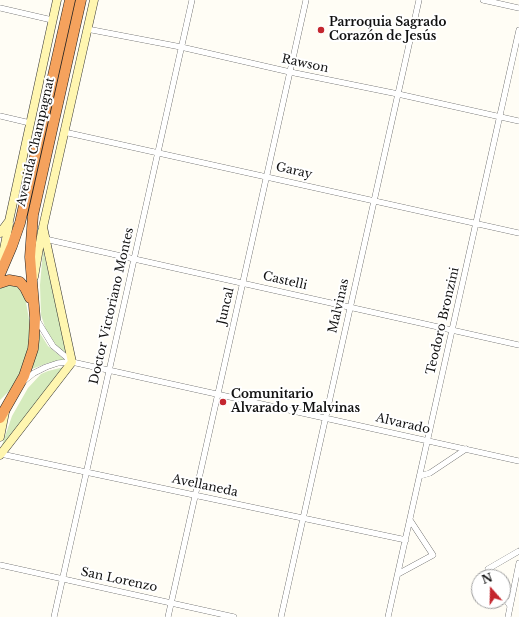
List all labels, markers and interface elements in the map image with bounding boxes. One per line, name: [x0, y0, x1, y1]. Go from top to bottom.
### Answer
place label: Parroquia Sagrado Corazón de Jesús: [329, 16, 446, 44]
marker: Parroquia Sagrado Corazón de Jesús: [316, 25, 326, 35]
street label: Rawson: [280, 52, 330, 76]
street label: Avenida Champagnat: [14, 76, 58, 208]
street label: Garay: [274, 160, 314, 182]
street label: Doctor Victoriano Montes: [87, 226, 137, 386]
street label: Teodoro Bronzini: [424, 266, 462, 376]
street label: Castelli: [261, 269, 309, 293]
street label: Malvinas: [326, 277, 352, 335]
street label: Juncal: [215, 286, 237, 326]
place label: Comunitario Alvarado y Malvinas: [231, 388, 360, 416]
marker: Comunitario Alvarado y Malvinas: [218, 397, 228, 407]
street label: Alvarado: [374, 411, 432, 437]
street label: Avellaneda: [171, 472, 239, 500]
street label: San Lorenzo: [79, 565, 159, 595]
north arrow: [471, 569, 511, 609]
text: N: [480, 570, 494, 587]

